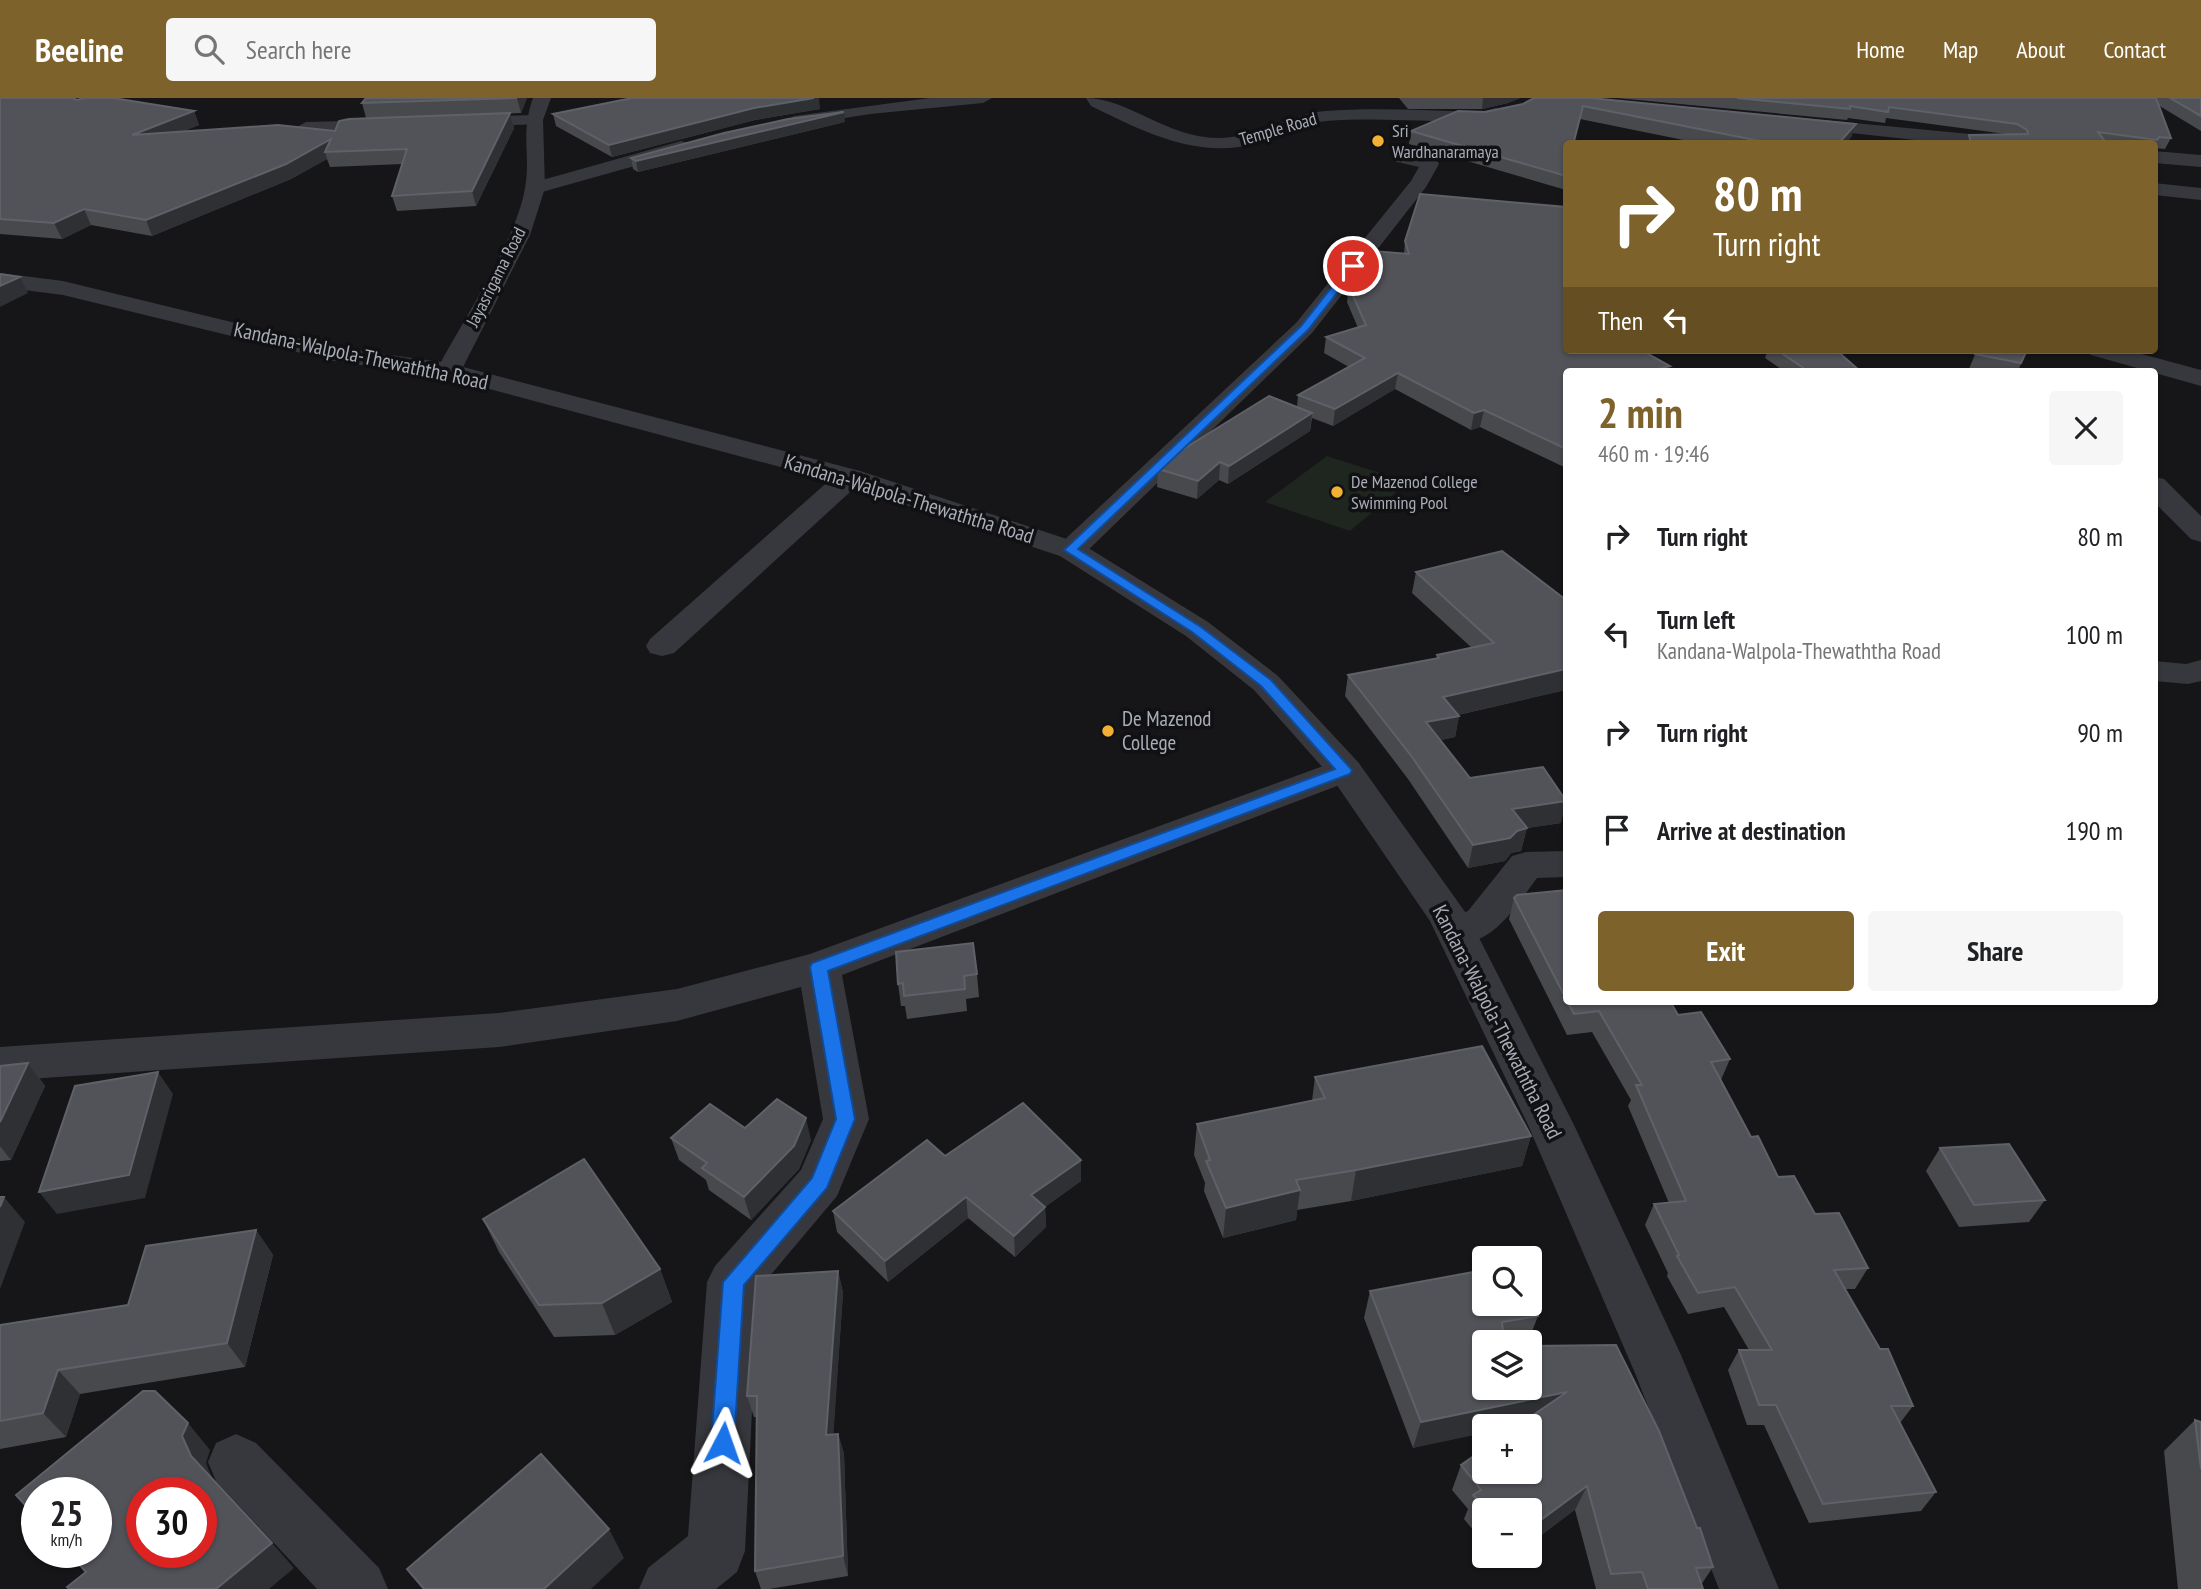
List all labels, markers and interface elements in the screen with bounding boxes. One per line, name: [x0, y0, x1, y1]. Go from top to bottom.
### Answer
search box: [166, 18, 656, 81]
text: Beeline: [35, 28, 124, 71]
icon: search: [190, 30, 228, 68]
text: Search here: [246, 33, 351, 66]
text: Home: [1856, 34, 1905, 65]
text: Map: [1943, 34, 1978, 65]
text: About: [2016, 34, 2065, 65]
text: Contact: [2103, 34, 2166, 65]
street label: Temple Road: [1237, 107, 1319, 151]
place label: Sri Wardhanaramaya: [1392, 119, 1499, 163]
marker: Sri Wardhanaramaya: [1370, 133, 1386, 149]
text: 80 m: [1713, 161, 1802, 225]
icon: right: [1598, 168, 1689, 259]
street label: Jayasrigama Road: [460, 223, 531, 331]
text: Turn right: [1713, 223, 1821, 265]
pin: [1323, 236, 1383, 296]
icon: arrive: [1334, 247, 1372, 285]
icon: left: [1657, 301, 1695, 339]
text: Then: [1598, 304, 1643, 337]
street label: Kandana-Walpola-Thewaththa Road: [232, 315, 491, 396]
text: 2 min: [1598, 385, 1683, 440]
button: close: [2049, 391, 2123, 465]
text: 460 m · 19:46: [1598, 439, 1710, 468]
street label: Kandana-Walpola-Thewaththa Road: [781, 448, 1037, 549]
place label: De Mazenod College Swimming Pool: [1351, 470, 1478, 514]
marker: De Mazenod College Swimming Pool: [1329, 484, 1345, 500]
icon: right: [1598, 517, 1636, 555]
text: Turn right: [1657, 520, 1748, 553]
text: 80 m: [2077, 520, 2123, 553]
text: Turn left: [1657, 603, 1735, 636]
icon: left: [1598, 615, 1636, 653]
text: 100 m: [2065, 618, 2123, 651]
text: Kandana-Walpola-Thewaththa Road: [1657, 636, 1941, 665]
place label: De Mazenod College: [1122, 705, 1211, 756]
icon: right: [1598, 713, 1636, 751]
text: Turn right: [1657, 716, 1748, 749]
text: 90 m: [2077, 716, 2123, 749]
marker: De Mazenod College: [1100, 723, 1116, 739]
icon: arrive: [1598, 811, 1636, 849]
text: Arrive at destination: [1657, 814, 1846, 847]
text: 190 m: [2065, 814, 2123, 847]
street label: Kandana-Walpola-Thewaththa Road: [1427, 900, 1568, 1143]
button: Exit: [1598, 911, 1854, 991]
button: Share: [1868, 911, 2123, 991]
map controls: [1472, 1246, 1542, 1568]
button: search: [1472, 1246, 1542, 1316]
button: layers: [1472, 1330, 1542, 1400]
position arrow: [686, 1406, 760, 1480]
button: +: [1472, 1414, 1542, 1484]
speed limit sign: 30: [126, 1477, 217, 1568]
text: 25: [50, 1490, 83, 1536]
button: −: [1472, 1498, 1542, 1568]
text: km/h: [51, 1528, 82, 1551]

